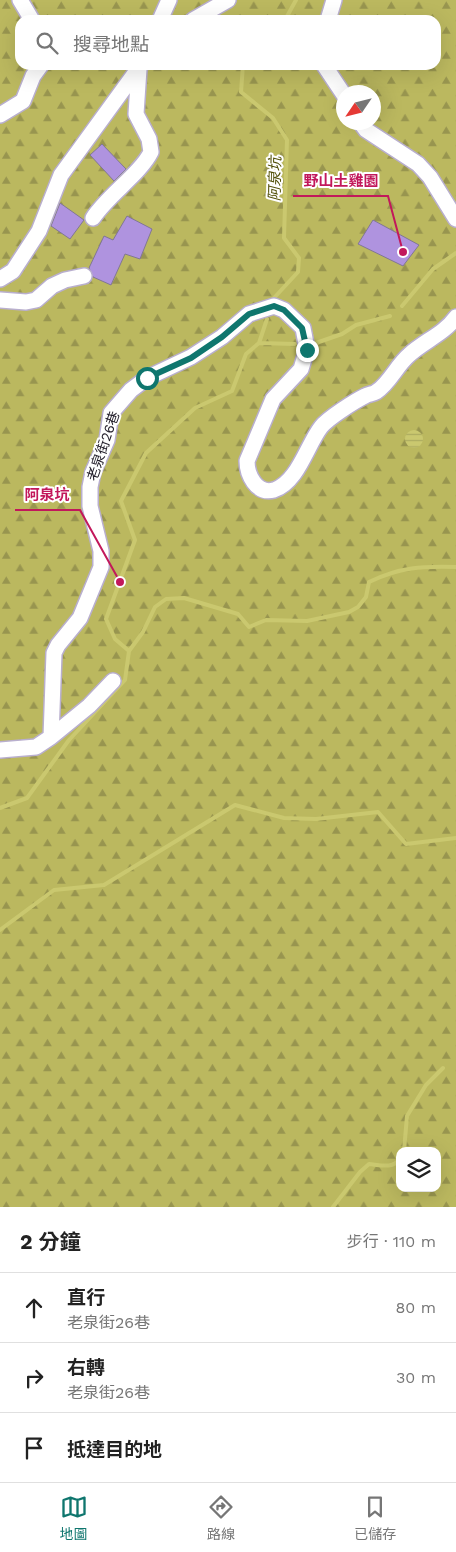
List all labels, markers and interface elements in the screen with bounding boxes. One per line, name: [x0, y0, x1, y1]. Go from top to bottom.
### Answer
search box: [15, 15, 441, 70]
icon: search: [33, 29, 61, 57]
text: 搜尋地點: [73, 33, 149, 56]
north arrow: [336, 85, 381, 130]
water label: 阿泉坑: [266, 154, 284, 202]
callout: 野山土雞園: [293, 166, 388, 196]
text: 野山土雞園: [303, 172, 379, 190]
route end: [296, 339, 319, 362]
route start: [136, 367, 159, 390]
street label: 老泉街26巷: [84, 409, 122, 483]
callout: 阿泉坑: [15, 480, 80, 510]
text: 阿泉坑: [24, 486, 70, 504]
map controls: [396, 1147, 441, 1192]
button: layers: [396, 1147, 441, 1192]
text: 2 分鐘: [20, 1229, 81, 1254]
text: 步行 · 110 m: [347, 1232, 436, 1251]
text: 直行: [67, 1286, 105, 1309]
icon: ahead: [20, 1294, 48, 1322]
text: 80 m: [395, 1298, 436, 1317]
text: 老泉街26巷: [67, 1313, 150, 1332]
text: 右轉: [67, 1356, 105, 1379]
icon: right: [20, 1364, 48, 1392]
text: 30 m: [396, 1368, 436, 1387]
text: 老泉街26巷: [67, 1383, 150, 1402]
icon: arrive: [20, 1434, 48, 1462]
text: 抵達目的地: [67, 1438, 162, 1461]
tab: 地圖: [60, 1493, 88, 1543]
tab: 路線: [207, 1493, 235, 1543]
tab: 已儲存: [354, 1493, 396, 1543]

